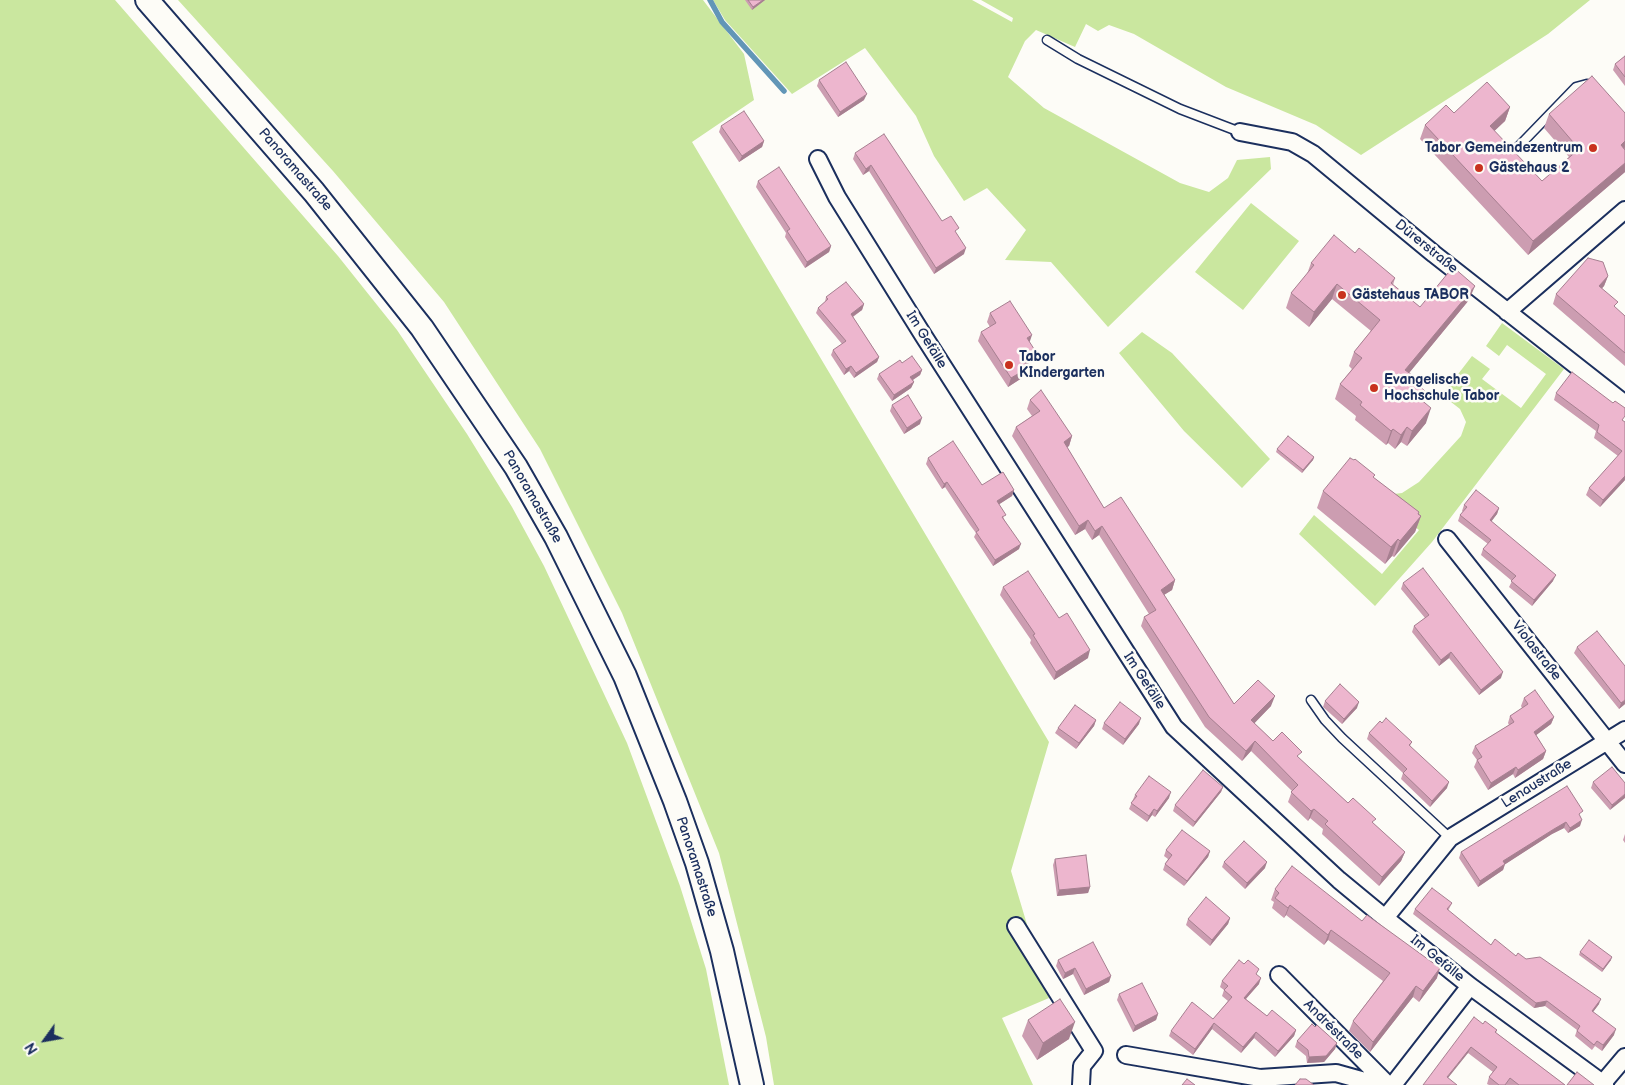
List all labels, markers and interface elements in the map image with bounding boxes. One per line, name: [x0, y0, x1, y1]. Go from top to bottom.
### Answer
street label: Panoramastraße: [254, 125, 336, 215]
place label: Tabor Gemeindezentrum: [1425, 140, 1583, 156]
marker: Tabor Gemeindezentrum: [1587, 142, 1599, 154]
place label: Gästehaus 2: [1489, 160, 1569, 176]
marker: Gästehaus 2: [1473, 162, 1485, 174]
street label: Dürerstraße: [1391, 216, 1461, 278]
place label: Gästehaus TABOR: [1352, 287, 1469, 303]
marker: Gästehaus TABOR: [1336, 289, 1348, 301]
street label: Im Gefälle: [902, 308, 950, 372]
place label: Tabor KIndergarten: [1019, 349, 1105, 382]
marker: Tabor KIndergarten: [1003, 359, 1015, 371]
place label: Evangelische Hochschule Tabor: [1384, 372, 1499, 404]
marker: Evangelische Hochschule Tabor: [1368, 382, 1380, 394]
street label: Panoramastraße: [499, 448, 565, 546]
street label: Violastraße: [1508, 618, 1564, 684]
street label: Im Gefälle: [1119, 649, 1169, 713]
street label: Lenaustraße: [1499, 756, 1575, 812]
street label: Panoramastraße: [672, 815, 720, 919]
street label: Im Gefälle: [1407, 932, 1467, 986]
street label: Andréstraße: [1300, 997, 1366, 1063]
north arrow: [20, 1015, 70, 1065]
text: N: [22, 1039, 42, 1057]

